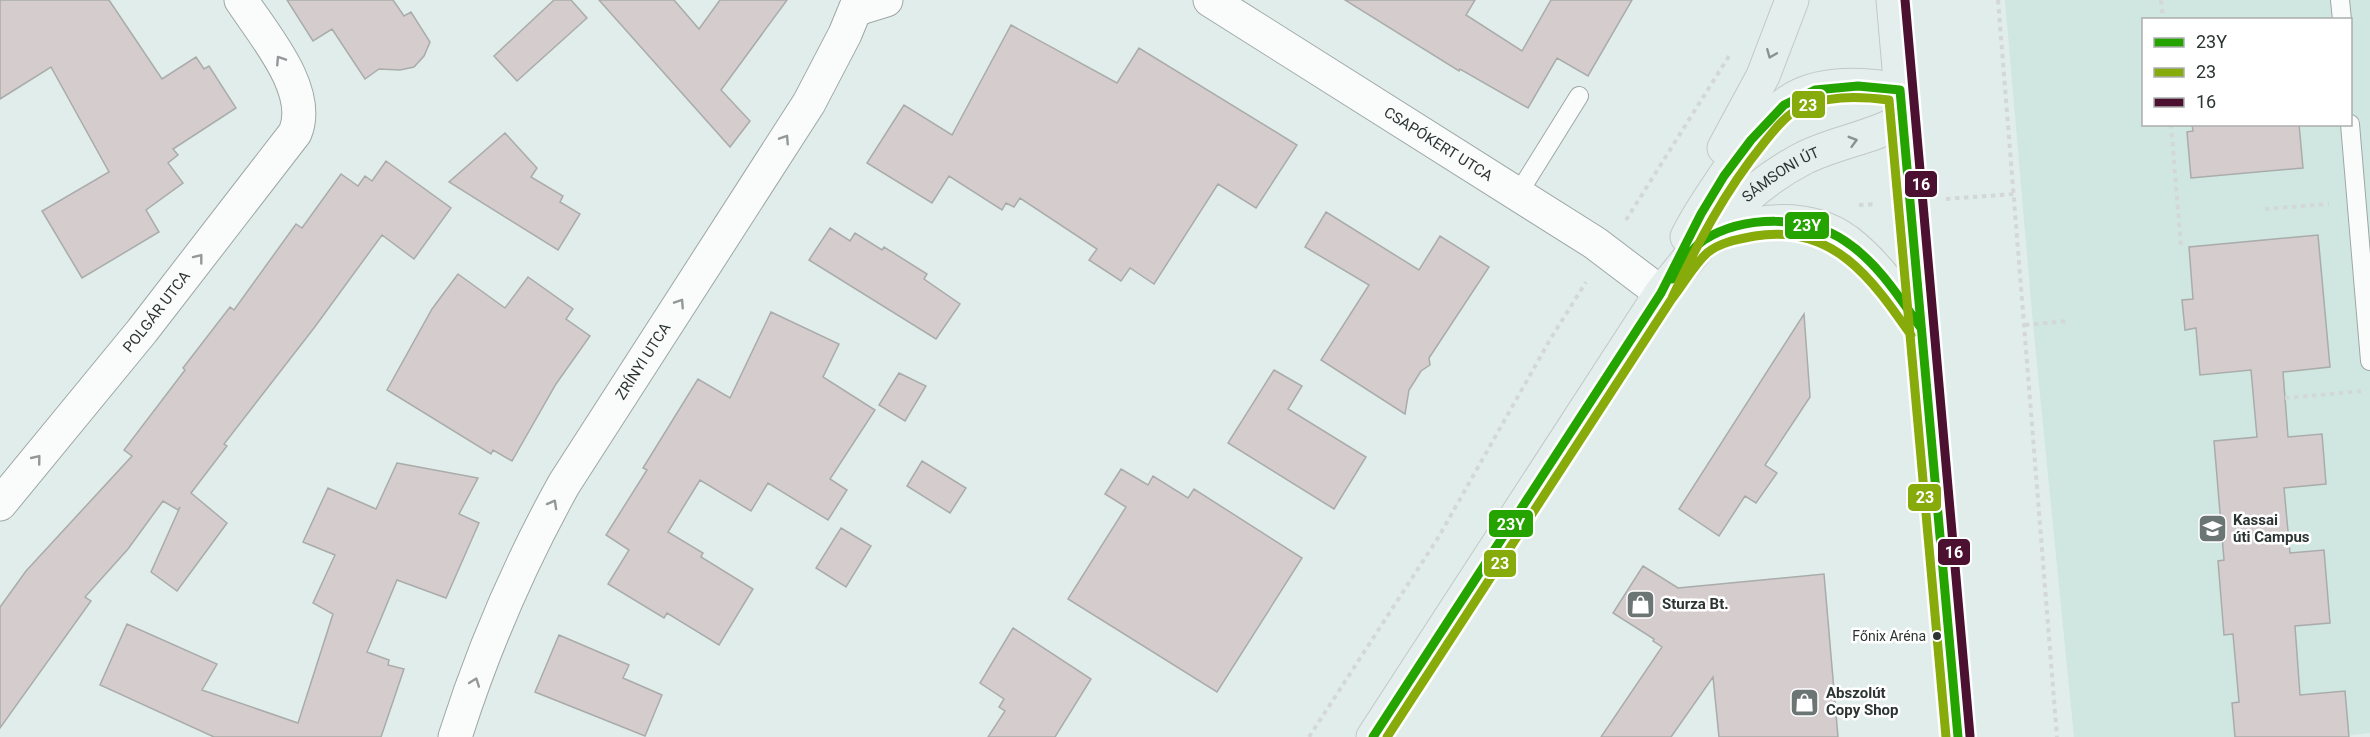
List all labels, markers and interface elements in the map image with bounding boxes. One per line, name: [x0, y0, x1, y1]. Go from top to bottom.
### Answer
legend: [2142, 18, 2352, 126]
text: 23Y: [2196, 31, 2227, 52]
one-way arrow: [1766, 48, 1778, 59]
one-way arrow: [276, 56, 287, 67]
text: 23: [2196, 61, 2216, 82]
line badge: 23: [1791, 90, 1826, 119]
text: 16: [2196, 91, 2216, 112]
text: 23: [1799, 96, 1817, 115]
street label: CSAPÓKERT UTCA: [1381, 103, 1496, 185]
one-way arrow: [778, 135, 789, 146]
one-way arrow: [1847, 136, 1858, 148]
street label: SÁMSONI ÚT: [1738, 143, 1822, 206]
line badge: 16: [1904, 170, 1938, 198]
text: 16: [1912, 175, 1930, 194]
line badge: 23Y: [1784, 211, 1830, 240]
text: 23Y: [1793, 216, 1821, 235]
one-way arrow: [192, 254, 203, 265]
street label: POLGÁR UTCA: [119, 267, 194, 356]
one-way arrow: [673, 299, 684, 310]
street label: ZRÍNYI UTCA: [612, 319, 674, 403]
one-way arrow: [30, 455, 41, 466]
line badge: 23: [1907, 483, 1942, 512]
text: 23: [1916, 488, 1934, 507]
one-way arrow: [546, 499, 557, 510]
line badge: 23Y: [1488, 509, 1534, 538]
place label: Kassai úti Campus: [2233, 511, 2310, 546]
school or university icon: Kassai úti Campus: [2196, 513, 2228, 545]
text: 23Y: [1497, 515, 1525, 534]
line badge: 16: [1937, 538, 1971, 566]
text: 16: [1945, 543, 1963, 562]
line badge: 23: [1483, 549, 1517, 578]
text: 23: [1491, 554, 1509, 573]
shop icon: Sturza Bt.: [1625, 588, 1657, 620]
place label: Sturza Bt.: [1662, 595, 1729, 613]
place label: Főnix Aréna: [1852, 628, 1926, 644]
marker: Főnix Aréna: [1931, 630, 1943, 642]
one-way arrow: [467, 677, 480, 688]
place label: Abszolút Copy Shop: [1826, 684, 1898, 719]
shop icon: Abszolút Copy Shop: [1789, 686, 1821, 718]

